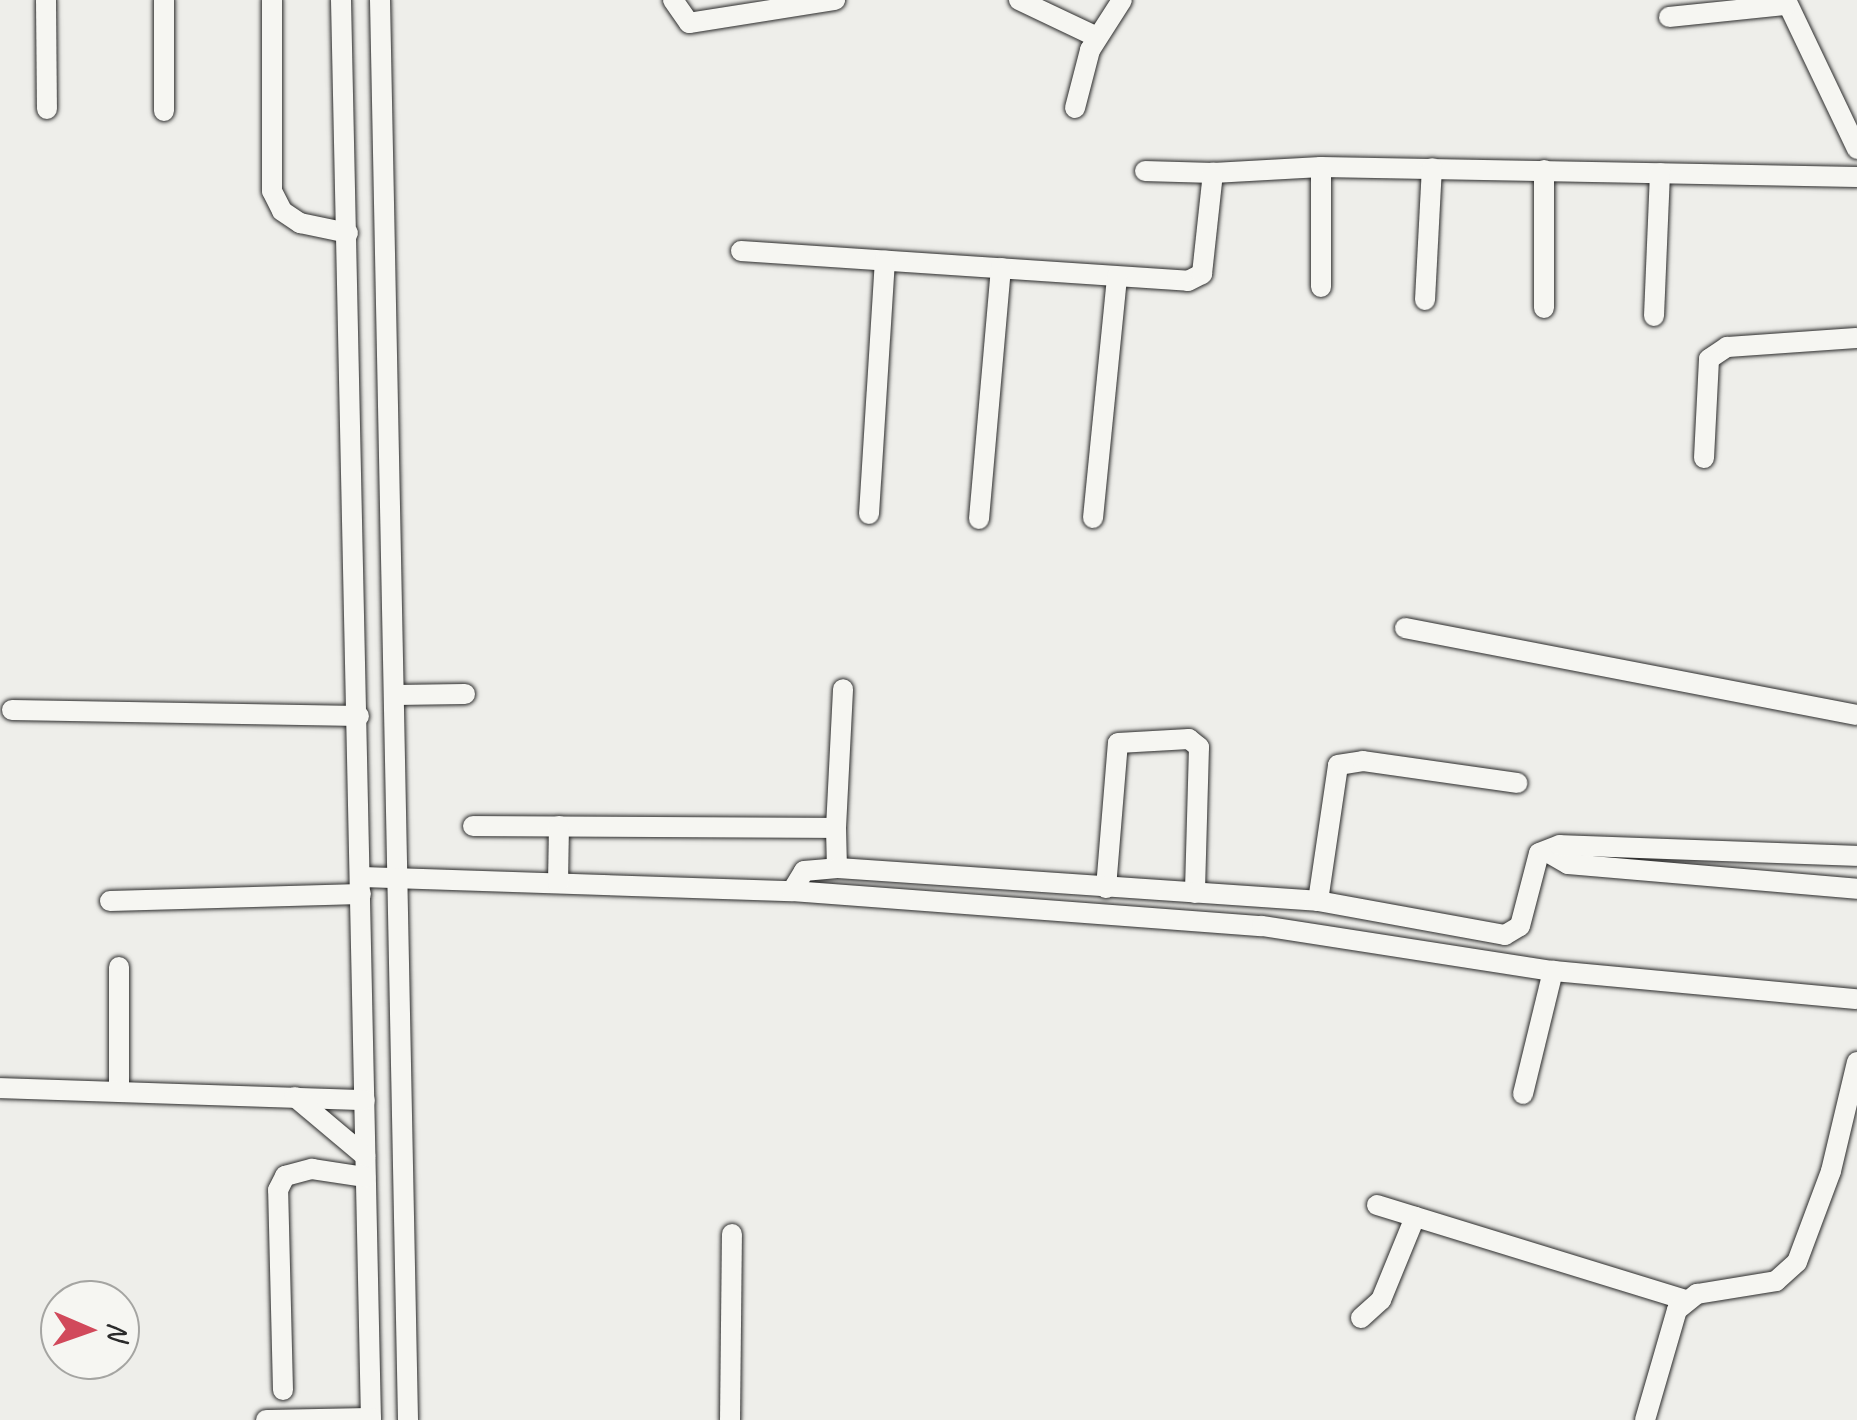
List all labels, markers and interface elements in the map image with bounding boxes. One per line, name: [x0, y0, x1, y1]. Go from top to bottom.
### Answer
north arrow: [40, 1280, 140, 1380]
text: N: [101, 1322, 136, 1340]

